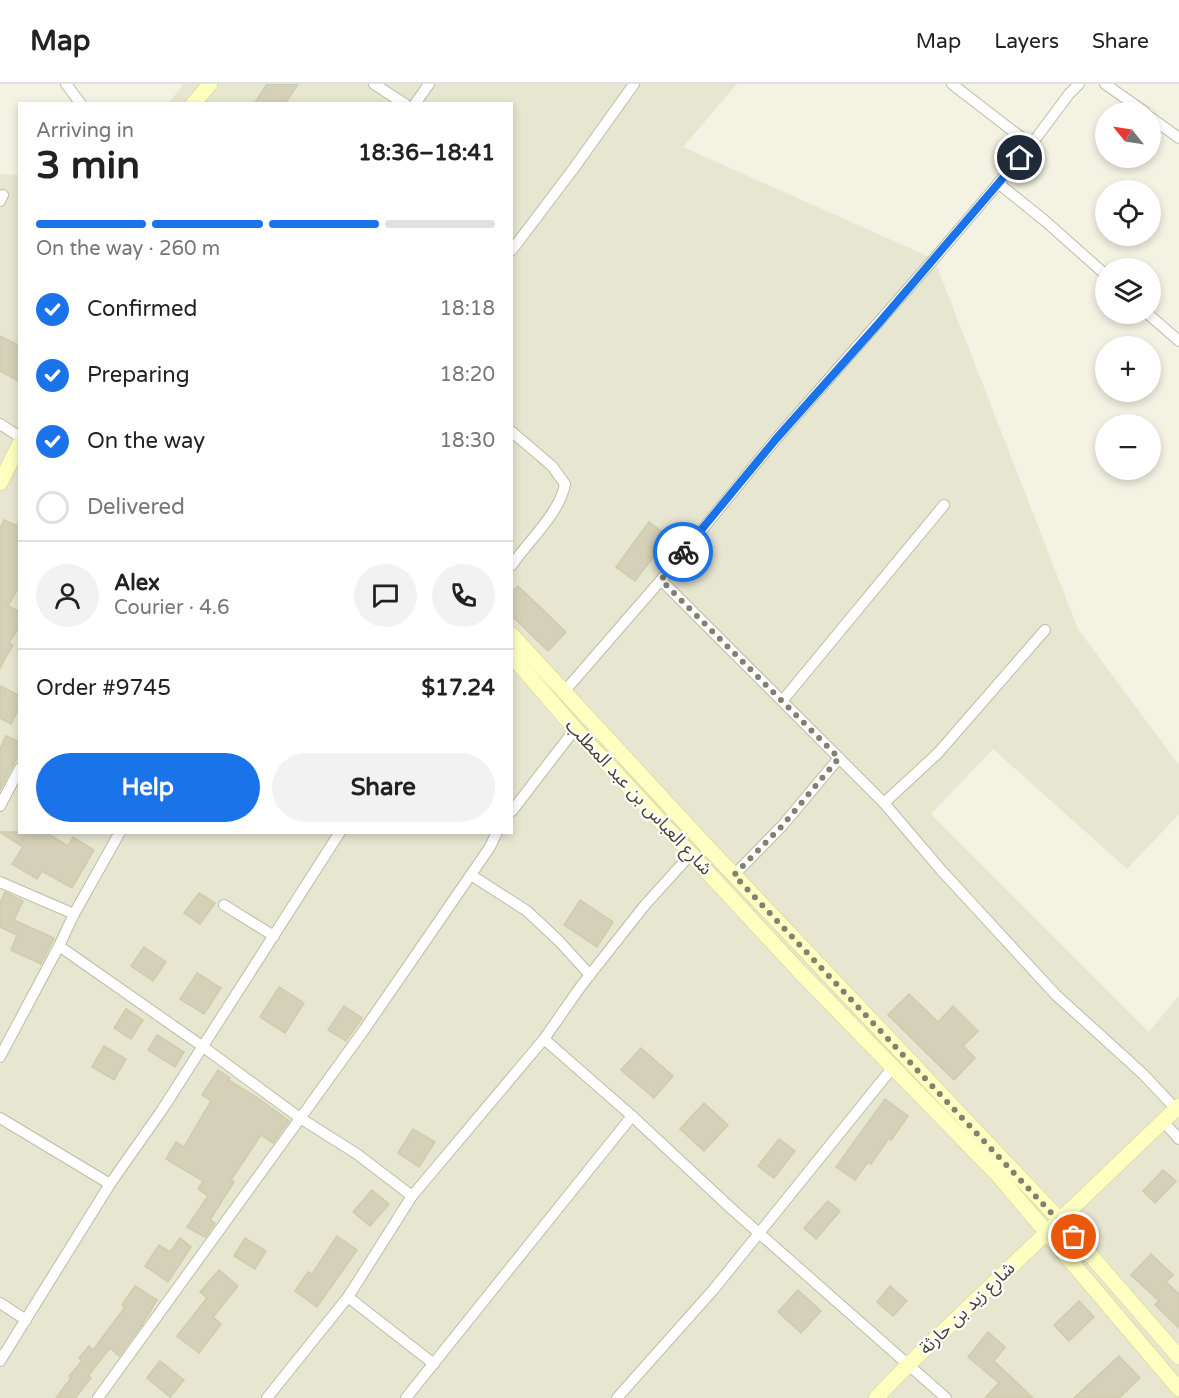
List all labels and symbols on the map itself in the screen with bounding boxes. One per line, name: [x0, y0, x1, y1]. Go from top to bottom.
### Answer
north arrow: [1095, 102, 1161, 168]
pin: [994, 132, 1045, 183]
courier: [653, 522, 713, 582]
street label: شارع العباس بن عبد المطلب: [559, 714, 717, 882]
pin: [1048, 1211, 1099, 1262]
street label: شارع زيد بن حارثة: [915, 1257, 1021, 1361]

